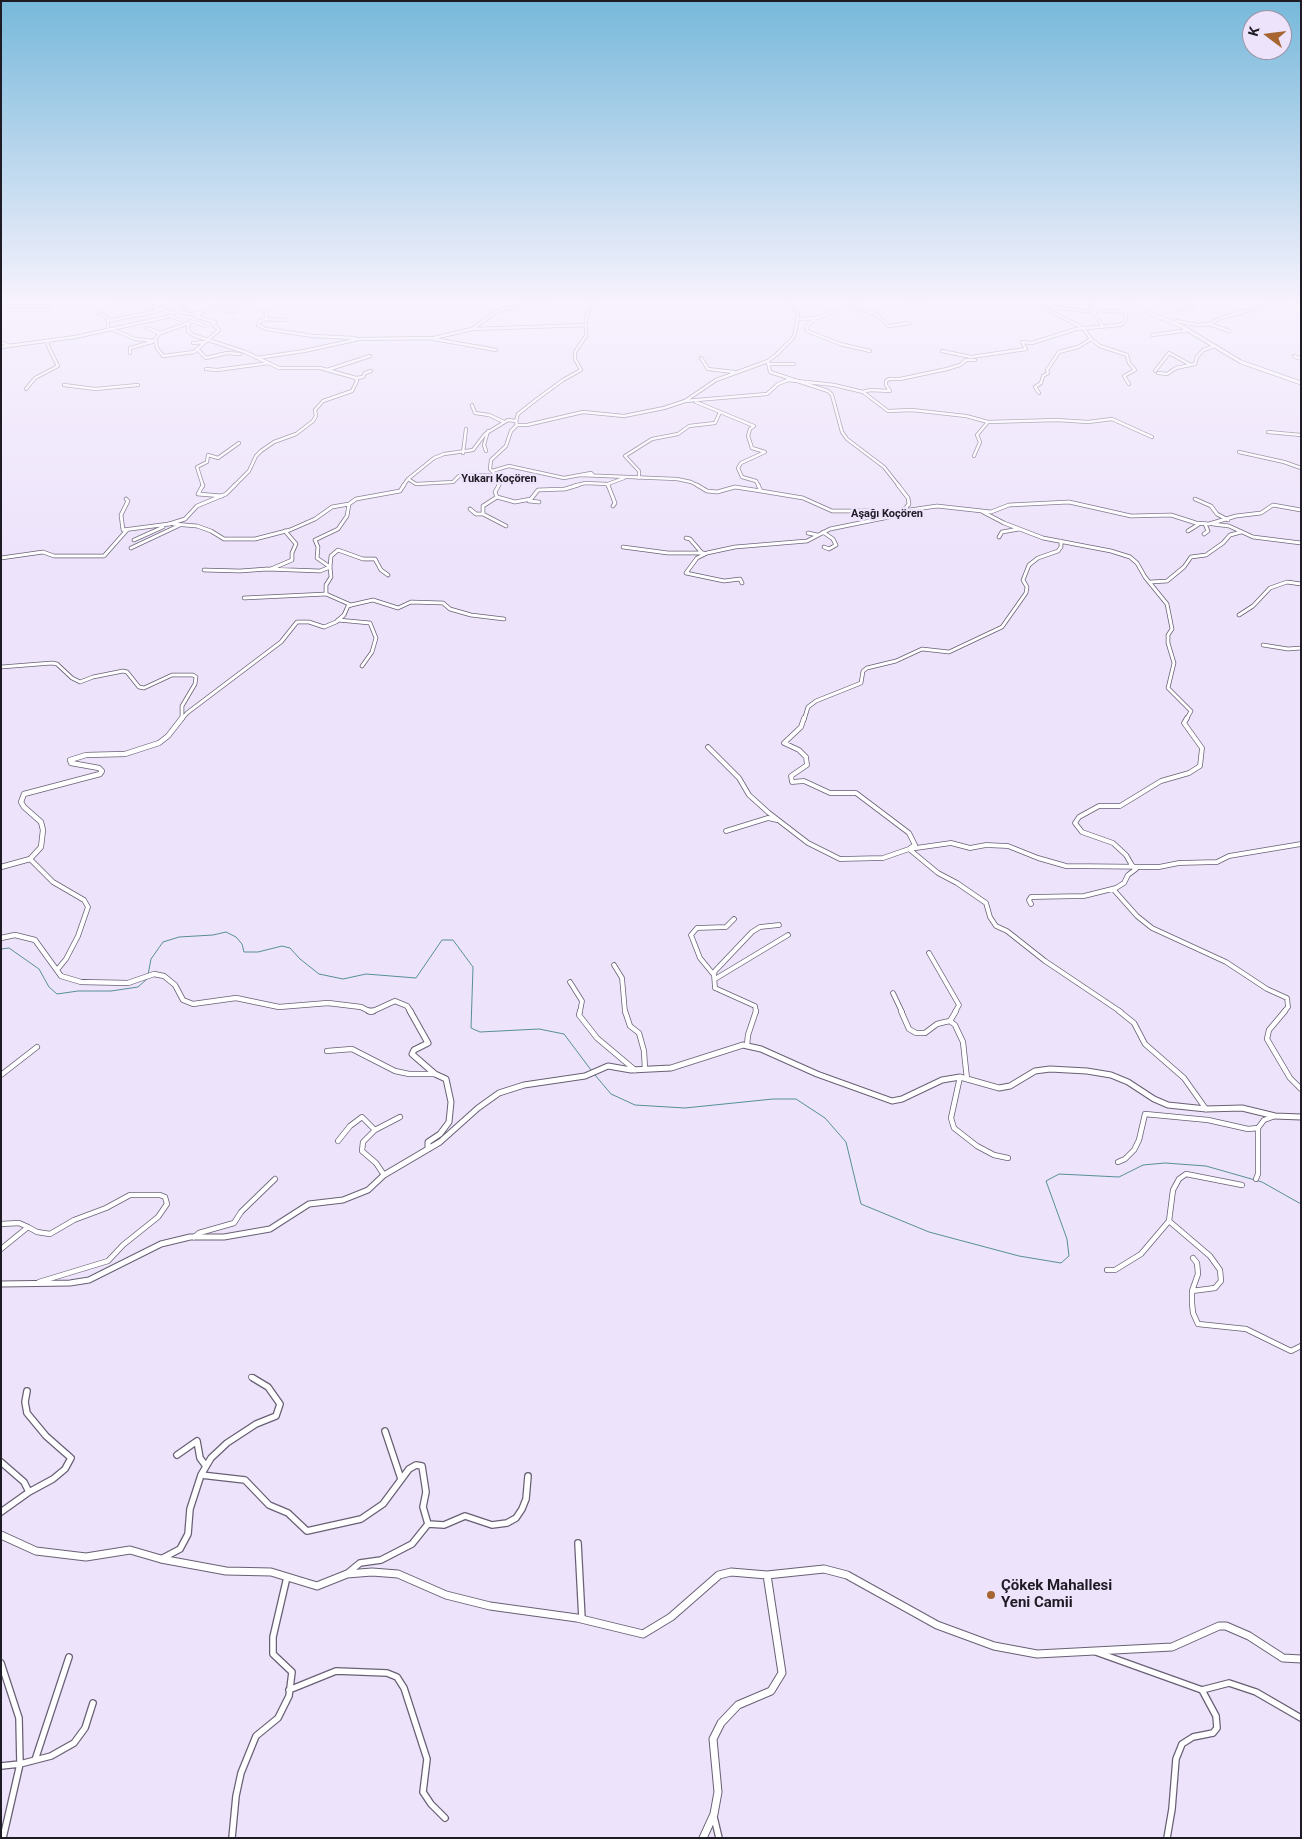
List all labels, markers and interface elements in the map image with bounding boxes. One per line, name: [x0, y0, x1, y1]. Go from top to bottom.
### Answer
north arrow: [1242, 10, 1292, 60]
text: K: [1245, 25, 1262, 38]
district label: Yukarı Koçören: [461, 472, 537, 486]
district label: Aşağı Koçören: [851, 507, 923, 521]
place label: Çökek Mahallesi Yeni Camii: [1001, 1577, 1112, 1612]
marker: Çökek Mahallesi Yeni Camii: [985, 1589, 997, 1601]

